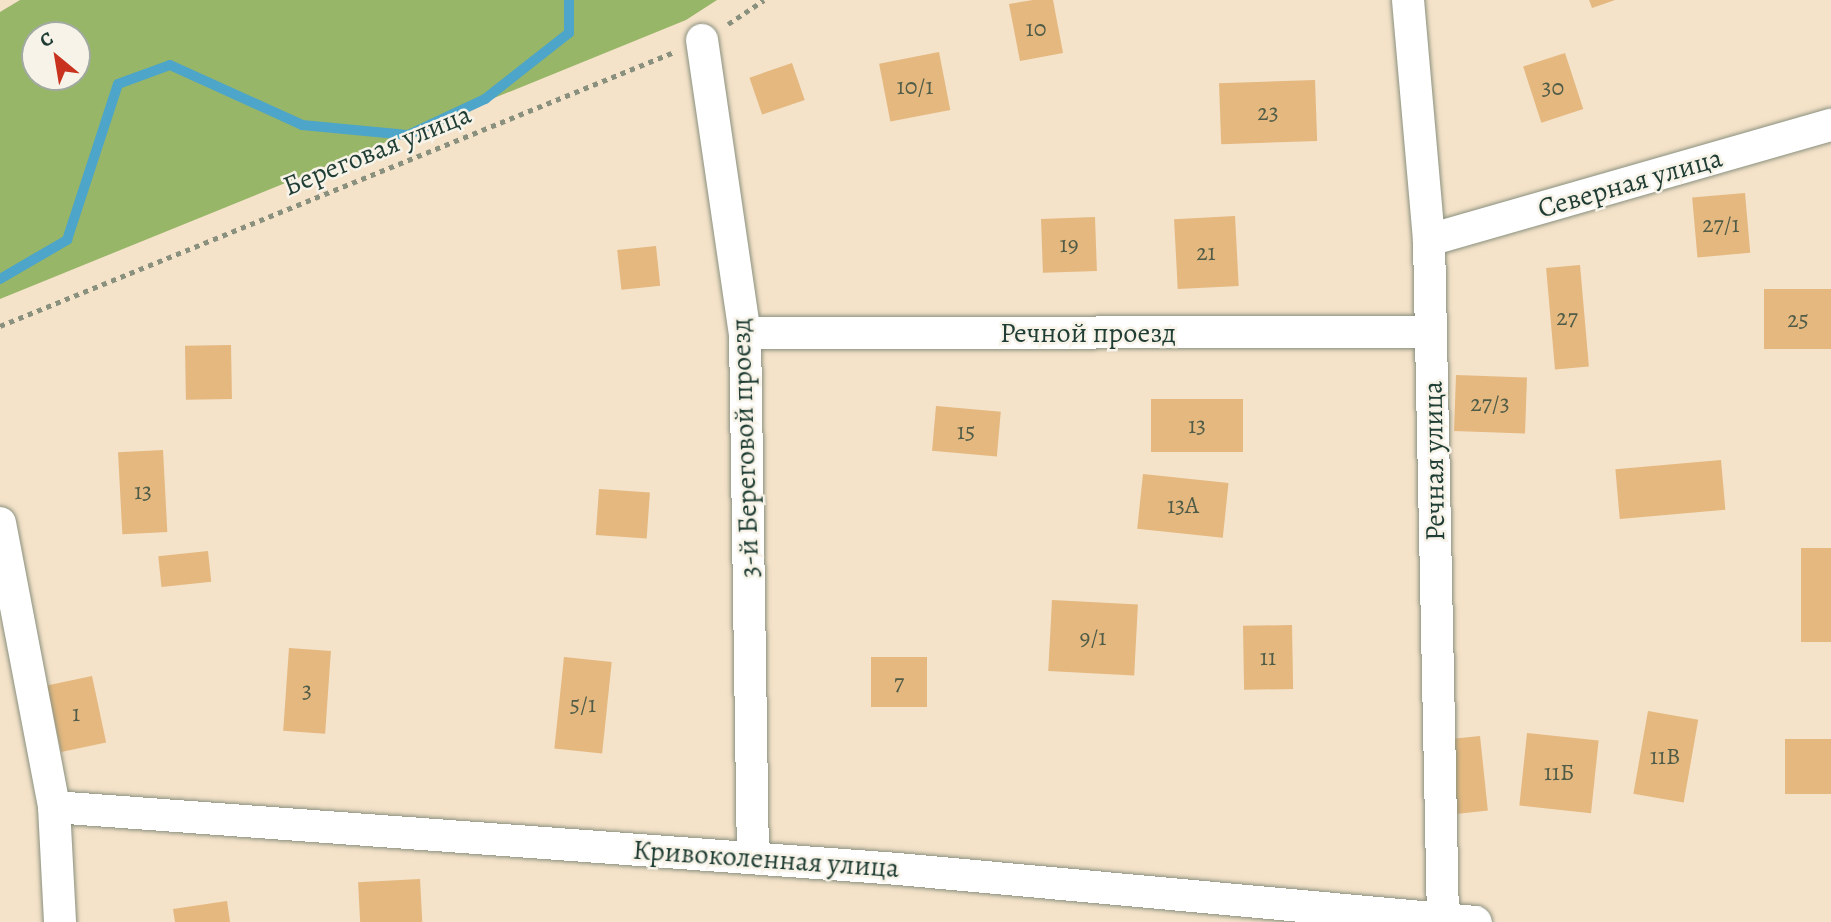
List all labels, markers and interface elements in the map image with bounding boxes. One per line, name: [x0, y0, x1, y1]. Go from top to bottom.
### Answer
house number: 10: [1026, 15, 1046, 43]
north arrow: [21, 21, 91, 91]
text: С: [35, 25, 58, 54]
house number: 10/1: [896, 73, 934, 101]
house number: 30: [1542, 74, 1564, 102]
street label: Береговая улица: [278, 97, 476, 203]
house number: 23: [1257, 99, 1279, 127]
street label: Северная улица: [1534, 141, 1726, 225]
house number: 27/1: [1702, 211, 1740, 239]
house number: 19: [1059, 231, 1079, 259]
house number: 21: [1196, 239, 1216, 267]
house number: 27: [1556, 304, 1578, 332]
house number: 25: [1787, 306, 1809, 334]
street label: Речной проезд: [1000, 316, 1176, 350]
street label: 3-й Береговой проезд: [724, 318, 766, 578]
street label: Речная улица: [1416, 381, 1452, 541]
house number: 27/3: [1470, 390, 1510, 418]
house number: 13: [1188, 412, 1206, 440]
house number: 15: [957, 418, 975, 446]
house number: 13: [134, 478, 152, 506]
house number: 13А: [1167, 492, 1199, 520]
house number: 9/1: [1079, 624, 1107, 652]
house number: 11: [1260, 644, 1276, 672]
house number: 7: [894, 669, 904, 697]
house number: 3: [302, 677, 312, 705]
house number: 5/1: [570, 691, 596, 719]
house number: 1: [72, 700, 80, 728]
house number: 11В: [1650, 743, 1680, 771]
house number: 11Б: [1544, 759, 1574, 787]
street label: Кривоколенная улица: [632, 833, 900, 885]

